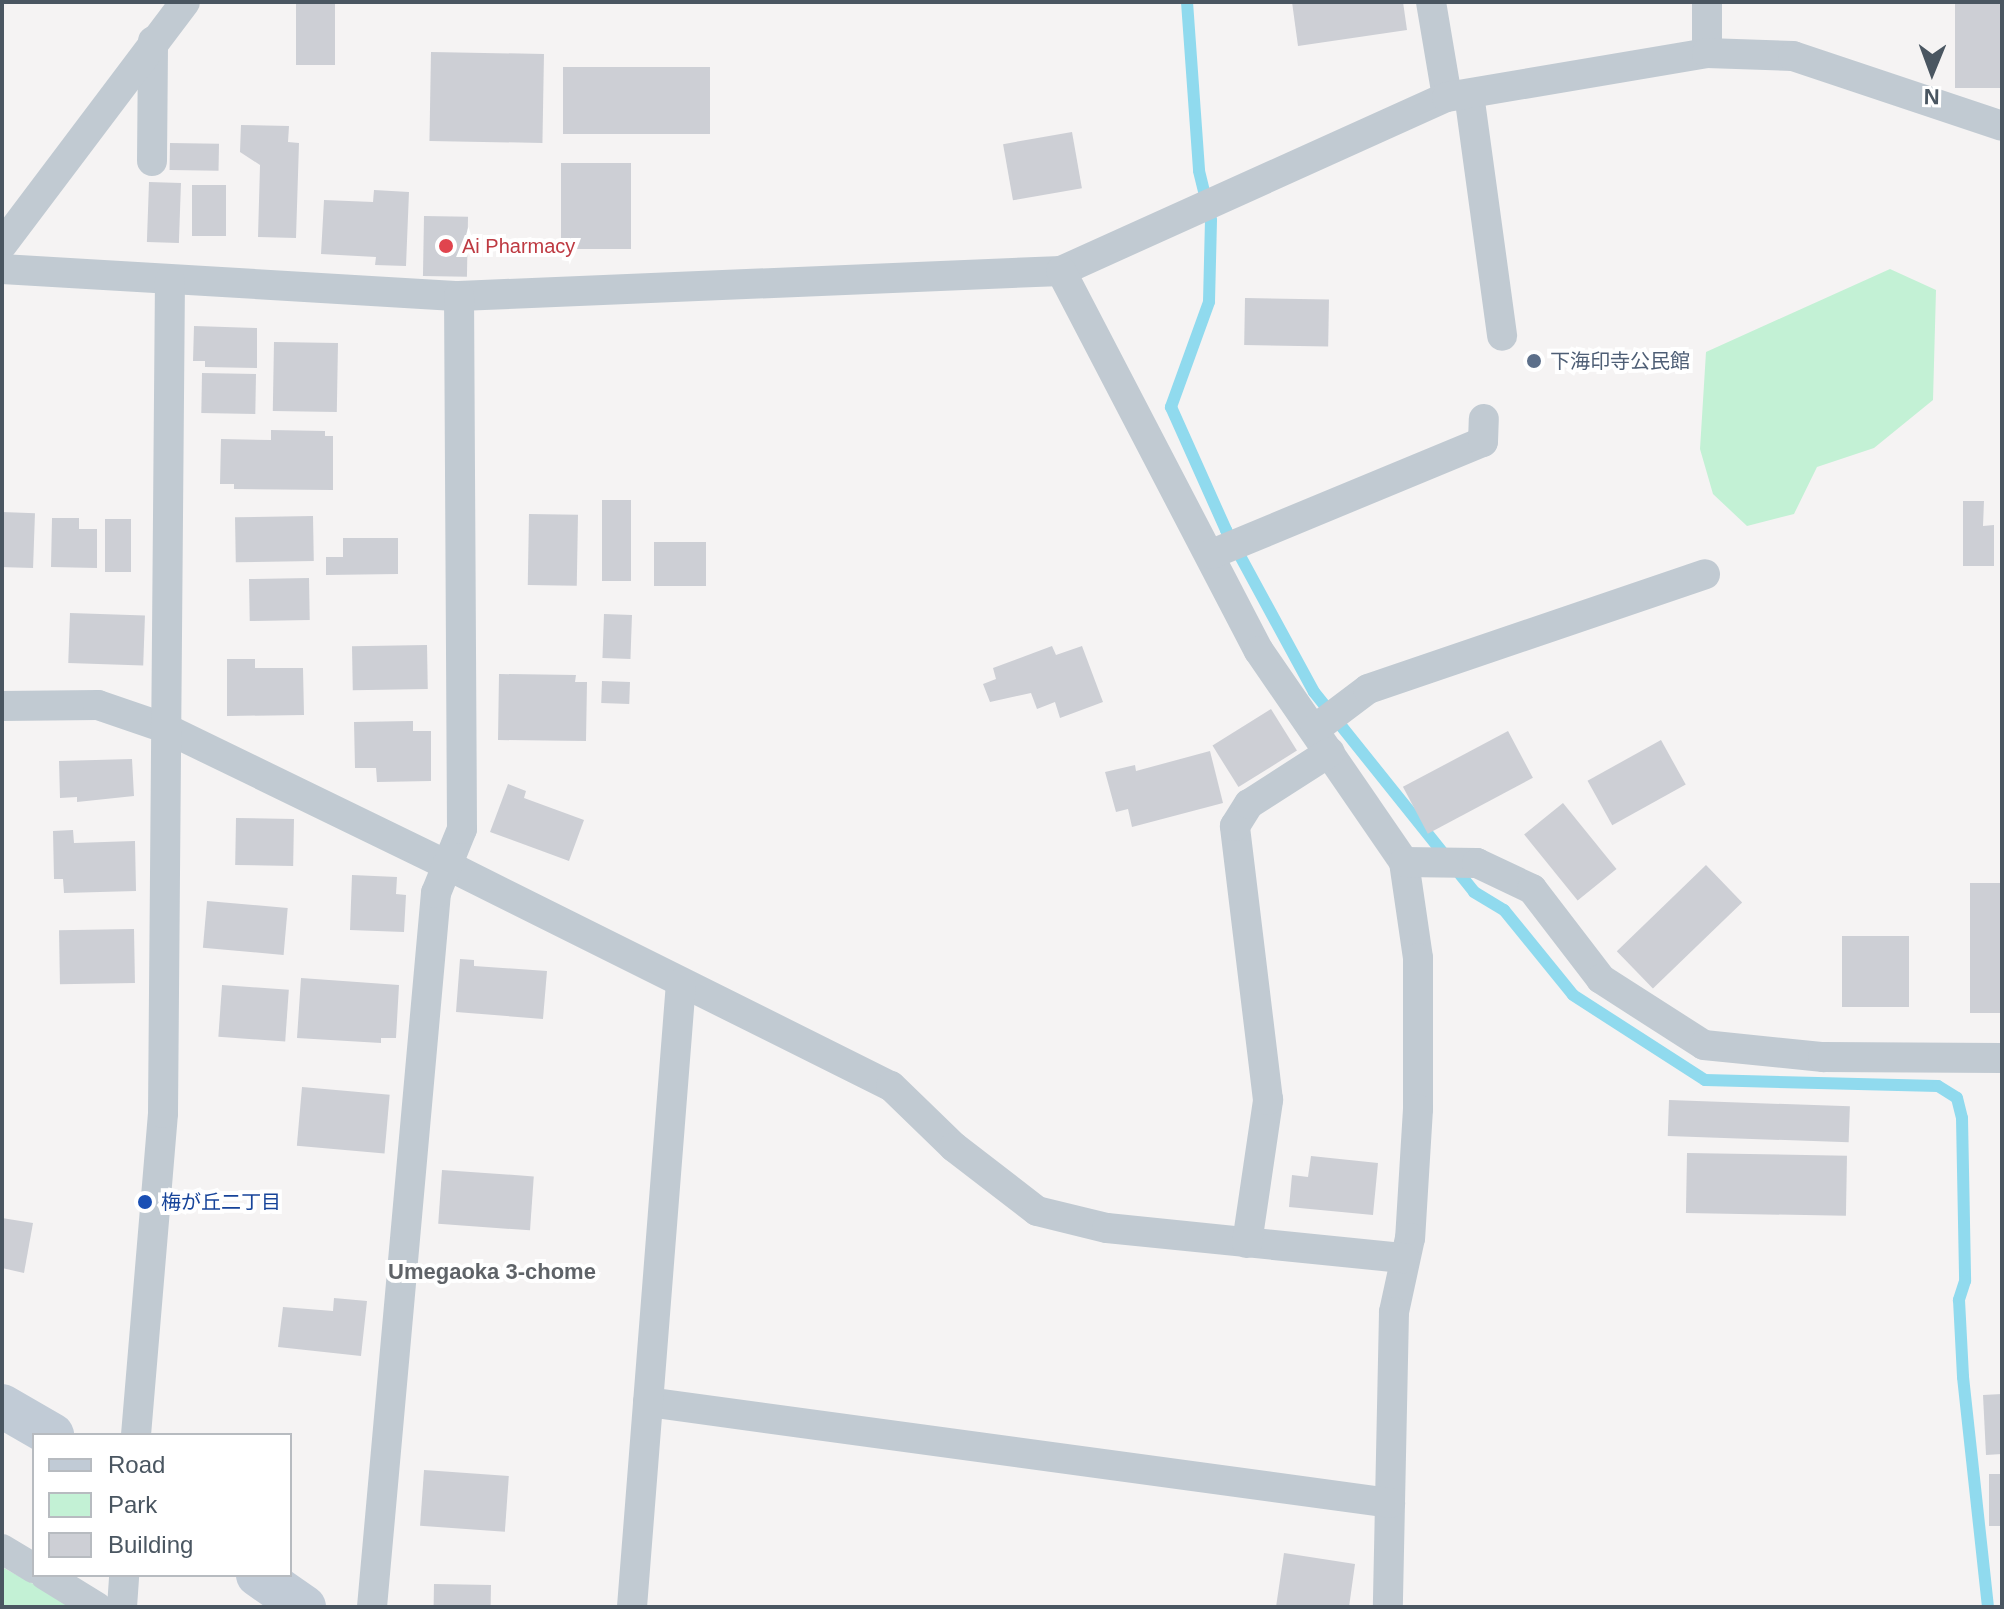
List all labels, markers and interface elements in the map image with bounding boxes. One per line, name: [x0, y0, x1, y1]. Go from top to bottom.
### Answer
north arrow: [1892, 32, 1972, 112]
text: N: [1923, 84, 1940, 109]
place label: Ai Pharmacy: [462, 234, 575, 258]
marker: Ai Pharmacy: [437, 237, 455, 255]
place label: 下海印寺公民館: [1550, 349, 1690, 373]
marker: 下海印寺公民館: [1525, 352, 1543, 370]
place label: 梅が丘二丁目: [161, 1190, 281, 1214]
marker: 梅が丘二丁目: [136, 1193, 154, 1211]
district label: Umegaoka 3-chome: [388, 1259, 596, 1285]
legend: [32, 1433, 292, 1577]
text: Road: [108, 1451, 165, 1478]
text: Park: [108, 1491, 157, 1518]
text: Building: [108, 1531, 193, 1558]

